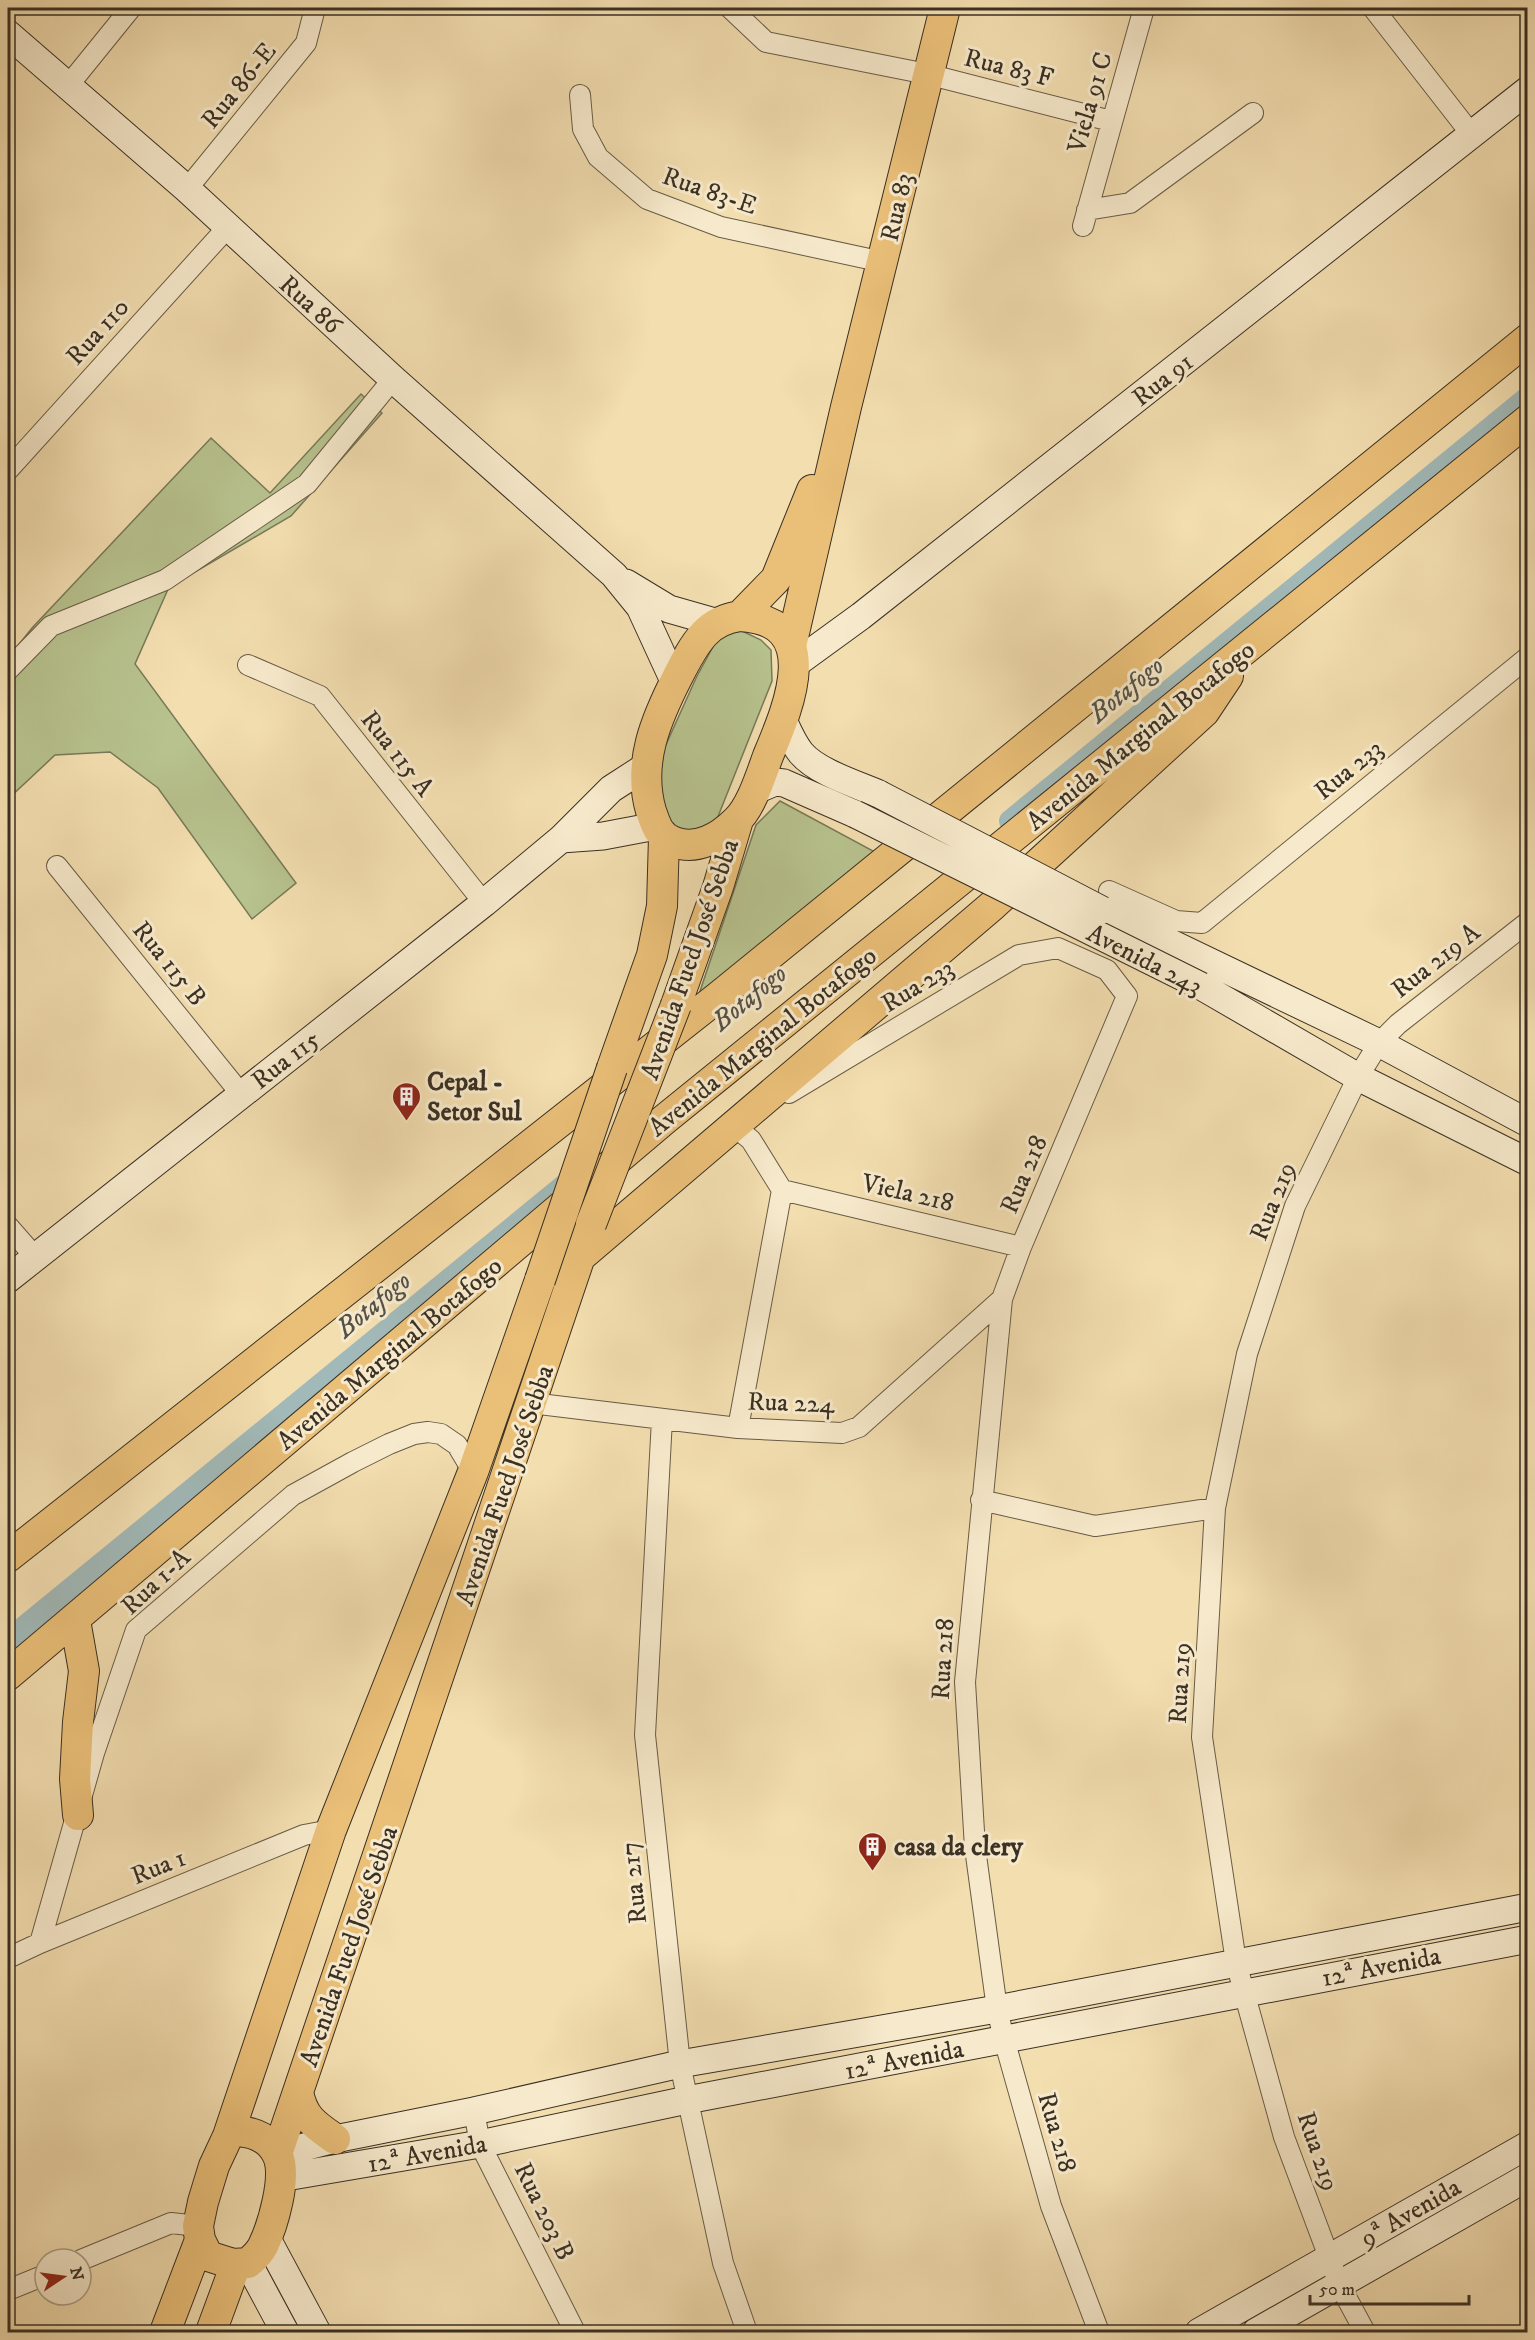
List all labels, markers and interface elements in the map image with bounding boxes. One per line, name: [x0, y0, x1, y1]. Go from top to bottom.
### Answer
street label: Rua 86-E: [194, 36, 284, 136]
street label: Rua 83 F: [961, 41, 1057, 95]
street label: Viela 91 C: [1060, 48, 1121, 158]
street label: Rua 83-E: [658, 160, 761, 223]
street label: Rua 83: [874, 170, 921, 245]
street label: Rua 86: [272, 268, 349, 343]
street label: Rua 110: [59, 291, 137, 373]
street label: Rua 91: [1126, 346, 1200, 414]
street label: Avenida Marginal Botafogo: [1020, 634, 1262, 839]
water label: Botafogo: [1081, 649, 1171, 731]
street label: Rua 115 A: [353, 704, 441, 804]
street label: Rua 233: [1308, 733, 1390, 808]
street label: Avenida Fued José Sebba: [634, 835, 747, 1084]
street label: Rua 115 B: [124, 915, 213, 1013]
street label: Rua 219 A: [1385, 916, 1487, 1006]
street label: Avenida 243: [1081, 917, 1208, 1004]
street label: Avenida Marginal Botafogo: [642, 940, 884, 1145]
street label: Rua 233: [876, 952, 960, 1021]
water label: Botafogo: [704, 957, 794, 1039]
street label: Rua 115: [245, 1023, 327, 1097]
place label: Cepal - Setor Sul: [427, 1066, 523, 1129]
building icon: Cepal - Setor Sul: [390, 1080, 422, 1122]
street label: Rua 218: [993, 1130, 1056, 1219]
street label: Rua 219: [1243, 1158, 1304, 1246]
street label: Viela 218: [857, 1167, 957, 1220]
street label: Avenida Marginal Botafogo: [270, 1250, 510, 1458]
water label: Botafogo: [328, 1264, 418, 1346]
street label: Avenida Fued José Sebba: [449, 1361, 562, 1610]
street label: Rua 224: [747, 1385, 836, 1422]
street label: Rua 1-A: [114, 1541, 198, 1623]
street label: Rua 218: [925, 1617, 962, 1701]
street label: Rua 219: [1162, 1641, 1199, 1725]
street label: Avenida Fued José Sebba: [293, 1822, 406, 2071]
building icon: casa da clery: [857, 1830, 889, 1872]
place label: casa da clery: [894, 1831, 1023, 1864]
street label: Rua 217: [614, 1840, 655, 1926]
street label: Rua 1: [126, 1842, 191, 1893]
street label: 12ª Avenida: [1319, 1940, 1444, 1995]
street label: 12ª Avenida: [842, 2033, 967, 2088]
street label: Rua 218: [1029, 2089, 1084, 2176]
street label: Rua 219: [1289, 2107, 1346, 2195]
street label: 12ª Avenida: [365, 2128, 489, 2181]
street label: Rua 203 B: [506, 2157, 581, 2266]
street label: 9ª Avenida: [1353, 2171, 1467, 2256]
north arrow: [33, 2247, 93, 2307]
text: N: [65, 2265, 88, 2283]
scale bar: [1310, 2268, 1469, 2306]
text: 50 m: [1319, 2279, 1355, 2301]

